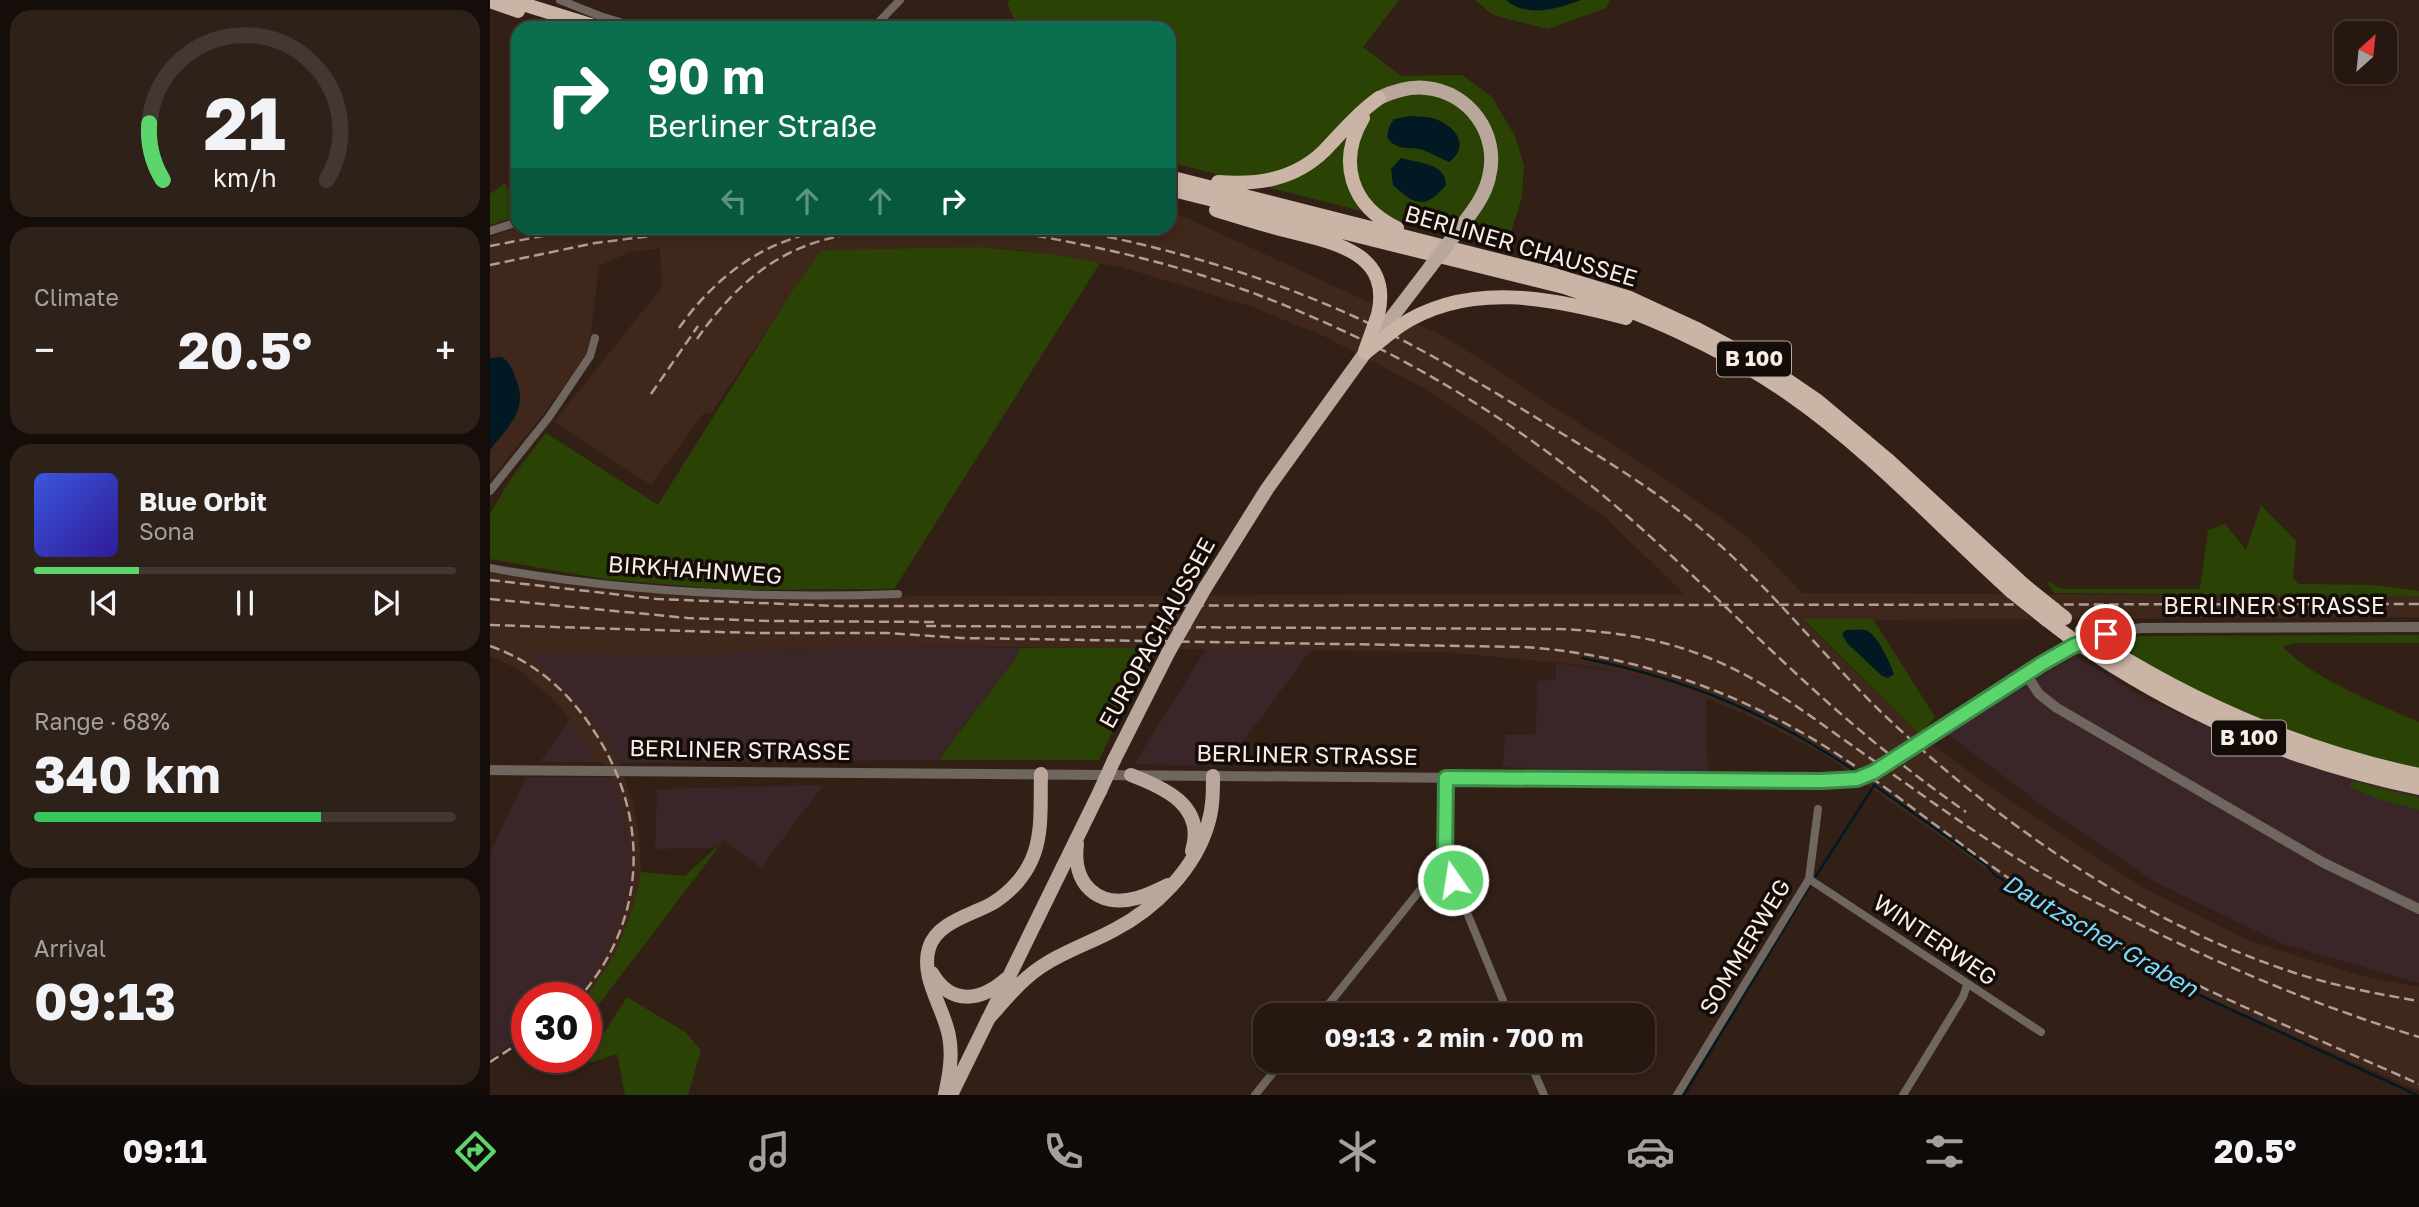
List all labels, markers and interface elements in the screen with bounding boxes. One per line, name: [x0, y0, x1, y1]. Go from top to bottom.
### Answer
north arrow: [2334, 21, 2398, 84]
map controls: [2334, 21, 2397, 84]
text: 90 m: [647, 46, 765, 105]
icon: right: [532, 49, 623, 140]
text: 21: [204, 79, 286, 166]
text: Berliner Straße: [647, 106, 877, 144]
text: km/h: [213, 161, 277, 192]
icon: left: [715, 182, 753, 220]
icon: ahead: [788, 182, 826, 220]
icon: ahead: [861, 182, 899, 220]
icon: right: [934, 182, 972, 220]
street label: BERLINER CHAUSSEE: [1402, 198, 1641, 292]
text: Climate: [34, 283, 119, 311]
text: 20.5°: [178, 318, 312, 380]
text: −: [34, 327, 55, 372]
text: +: [435, 327, 456, 372]
road number: B 100: [1717, 342, 1791, 376]
text: Blue Orbit: [139, 486, 267, 517]
text: Sona: [139, 517, 195, 545]
street label: EUROPACHAUSSEE: [1092, 532, 1220, 733]
street label: BIRKHAHNWEG: [607, 549, 783, 589]
icon: previous: [85, 584, 123, 622]
icon: pause: [226, 584, 264, 622]
icon: next: [367, 584, 405, 622]
street label: BERLINER STRASSE: [2163, 591, 2385, 619]
pin: [2076, 604, 2136, 664]
icon: arrive: [2087, 615, 2125, 653]
text: Range · 68%: [34, 707, 170, 735]
road number: B 100: [2212, 720, 2286, 756]
street label: BERLINER STRASSE: [629, 733, 851, 765]
street label: BERLINER STRASSE: [1196, 738, 1418, 770]
text: 340 km: [34, 742, 221, 804]
position arrow: [1416, 843, 1490, 917]
water label: Dautzscher Graben: [1998, 867, 2204, 1003]
street label: SOMMERWEG: [1693, 874, 1796, 1019]
street label: WINTERWEG: [1868, 888, 2003, 991]
text: Arrival: [34, 934, 106, 962]
text: 09:13: [34, 969, 176, 1031]
speed limit sign: 30: [511, 982, 602, 1073]
text: 09:13 · 2 min · 700 m: [1325, 1022, 1583, 1053]
icon: directions: [451, 1127, 500, 1176]
icon: music: [745, 1127, 794, 1176]
icon: phone: [1039, 1127, 1088, 1176]
icon: climate: [1333, 1127, 1382, 1176]
icon: car: [1626, 1127, 1675, 1176]
icon: filters: [1920, 1127, 1969, 1176]
text: 09:11: [122, 1132, 207, 1170]
text: 20.5°: [2214, 1132, 2297, 1170]

